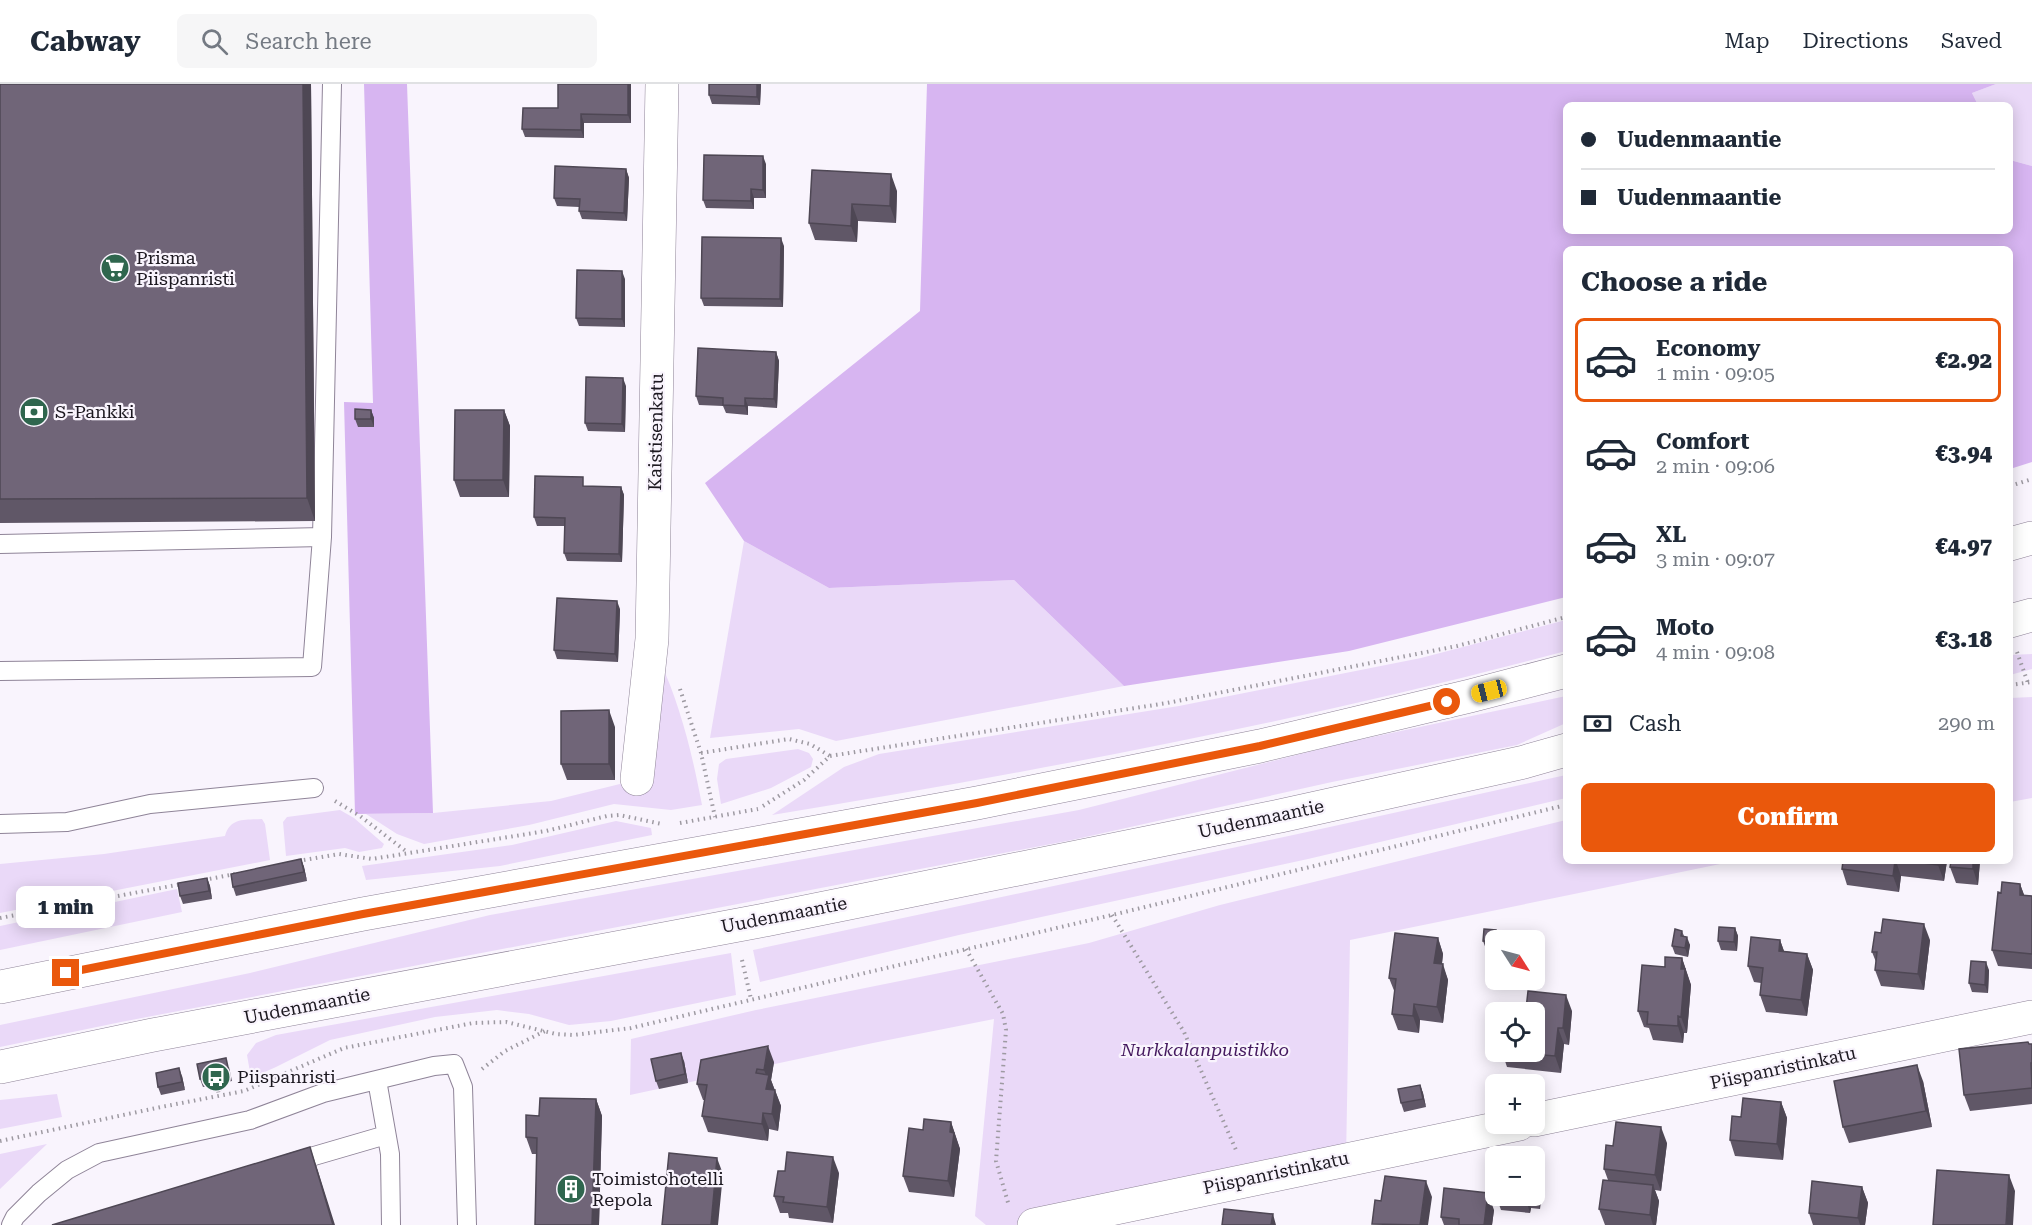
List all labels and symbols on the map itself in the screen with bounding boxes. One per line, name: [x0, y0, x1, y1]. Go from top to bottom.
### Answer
place label: Prisma Piispanristi: [136, 247, 235, 289]
supermarket icon: Prisma Piispanristi: [99, 252, 131, 284]
street label: Kaistisenkatu: [644, 373, 667, 491]
bank icon: S-Pankki: [18, 396, 50, 428]
place label: S-Pankki: [55, 401, 135, 422]
car: [1469, 678, 1509, 704]
route start: [1433, 688, 1460, 715]
street label: Uudenmaantie: [1196, 795, 1326, 842]
callout: 1 min: [16, 886, 116, 928]
street label: Uudenmaantie: [719, 892, 849, 937]
north arrow: [1485, 930, 1545, 990]
route end: [52, 959, 79, 986]
street label: Uudenmaantie: [242, 983, 372, 1028]
park label: Nurkkalanpuistikko: [1120, 1039, 1289, 1060]
street label: Piispanristinkatu: [1708, 1042, 1858, 1093]
bus stop icon: Piispanristi: [200, 1061, 232, 1093]
place label: Piispanristi: [237, 1066, 336, 1087]
street label: Piispanristinkatu: [1201, 1147, 1351, 1198]
place label: Toimistohotelli Repola: [592, 1168, 724, 1210]
building icon: Toimistohotelli Repola: [555, 1173, 587, 1205]

